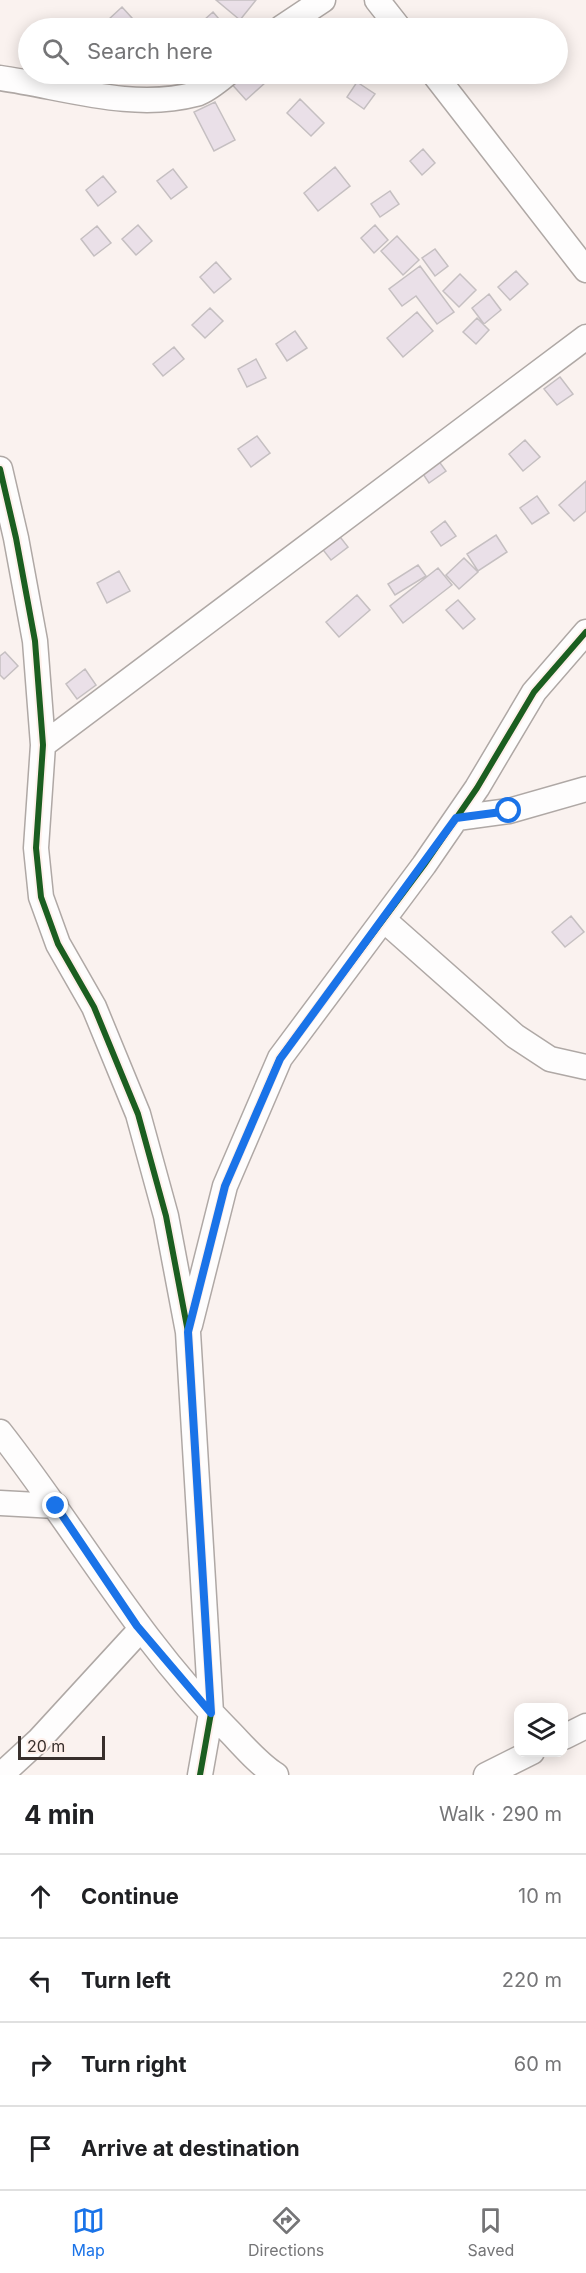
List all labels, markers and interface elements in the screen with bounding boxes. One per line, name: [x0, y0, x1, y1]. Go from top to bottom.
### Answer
search box: [18, 18, 568, 84]
icon: search: [39, 35, 72, 68]
text: Search here: [87, 38, 213, 64]
route start: [495, 797, 521, 823]
route end: [42, 1492, 68, 1518]
map controls: [514, 1703, 568, 1757]
button: layers: [514, 1703, 568, 1757]
scale bar: [18, 1733, 105, 1760]
text: 20 m: [27, 1736, 65, 1756]
text: 4 min: [24, 1799, 95, 1830]
text: Walk · 290 m: [439, 1802, 562, 1826]
icon: ahead: [24, 1880, 57, 1913]
text: Continue: [81, 1883, 179, 1909]
text: 10 m: [518, 1884, 562, 1908]
icon: left: [24, 1964, 57, 1997]
text: Turn left: [81, 1967, 171, 1993]
text: 220 m: [502, 1968, 562, 1992]
icon: right: [24, 2048, 57, 2081]
text: Turn right: [81, 2051, 187, 2077]
text: 60 m: [514, 2052, 562, 2076]
icon: arrive: [24, 2132, 57, 2165]
text: Arrive at destination: [81, 2135, 300, 2161]
tab: Map: [72, 2204, 105, 2260]
tab: Directions: [248, 2204, 324, 2260]
tab: Saved: [468, 2204, 514, 2260]

